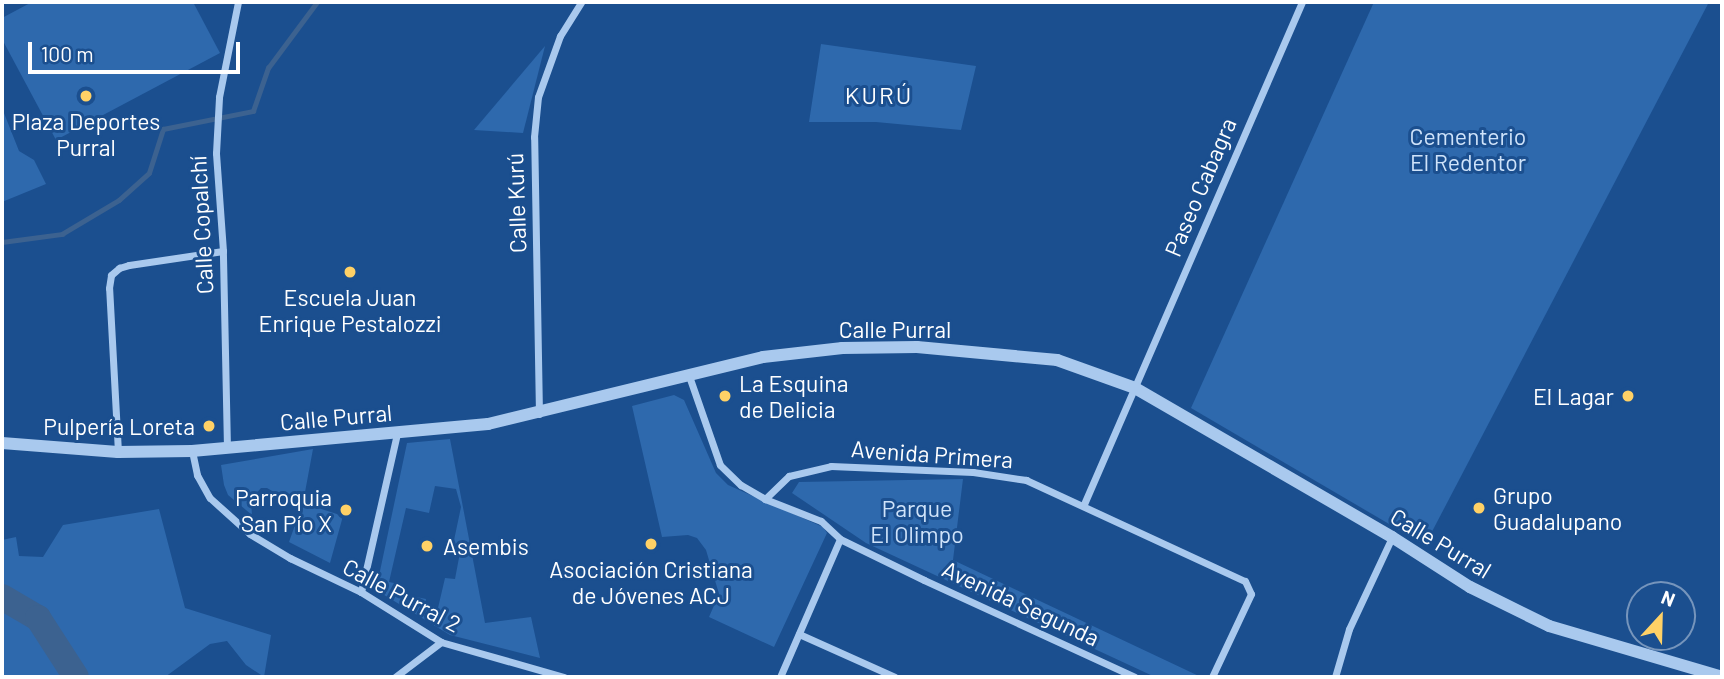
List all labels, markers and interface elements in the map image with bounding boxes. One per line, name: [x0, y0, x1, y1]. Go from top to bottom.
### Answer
scale bar: [32, 28, 243, 72]
text: 100 m: [41, 41, 94, 66]
district label: KURÚ: [845, 81, 913, 109]
marker: Plaza Deportes Purral: [78, 88, 94, 104]
place label: Plaza Deportes Purral: [12, 107, 160, 161]
street label: Paseo Cabagra: [1158, 113, 1242, 261]
park label: Cementerio El Redentor: [1410, 122, 1526, 176]
street label: Calle Kurú: [500, 152, 532, 254]
street label: Calle Copalchí: [184, 155, 218, 295]
marker: Escuela Juan Enrique Pestalozzi: [342, 264, 358, 280]
place label: Escuela Juan Enrique Pestalozzi: [258, 283, 442, 337]
street label: Calle Purral: [839, 315, 951, 343]
place label: La Esquina de Delicia: [739, 369, 848, 423]
place label: El Lagar: [1533, 382, 1614, 410]
marker: La Esquina de Delicia: [717, 388, 733, 404]
marker: El Lagar: [1620, 388, 1636, 404]
street label: Calle Purral: [279, 398, 393, 436]
place label: Pulpería Loreta: [43, 412, 195, 440]
marker: Pulpería Loreta: [201, 418, 217, 434]
street label: Avenida Primera: [850, 435, 1014, 473]
place label: Grupo Guadalupano: [1493, 481, 1622, 535]
place label: Parroquia San Pío X: [235, 483, 332, 537]
park label: Parque El Olimpo: [870, 494, 964, 548]
marker: Grupo Guadalupano: [1471, 500, 1487, 516]
marker: Parroquia San Pío X: [338, 502, 354, 518]
street label: Calle Purral: [1386, 502, 1496, 584]
place label: Asembis: [443, 532, 529, 560]
marker: Asembis: [417, 536, 437, 556]
marker: Asociación Cristiana de Jóvenes ACJ: [643, 536, 659, 552]
street label: Calle Purral 2: [338, 552, 466, 638]
place label: Asociación Cristiana de Jóvenes ACJ: [549, 555, 753, 609]
street label: Avenida Segunda: [938, 555, 1104, 651]
north arrow: [1626, 581, 1696, 651]
text: N: [1658, 585, 1678, 611]

